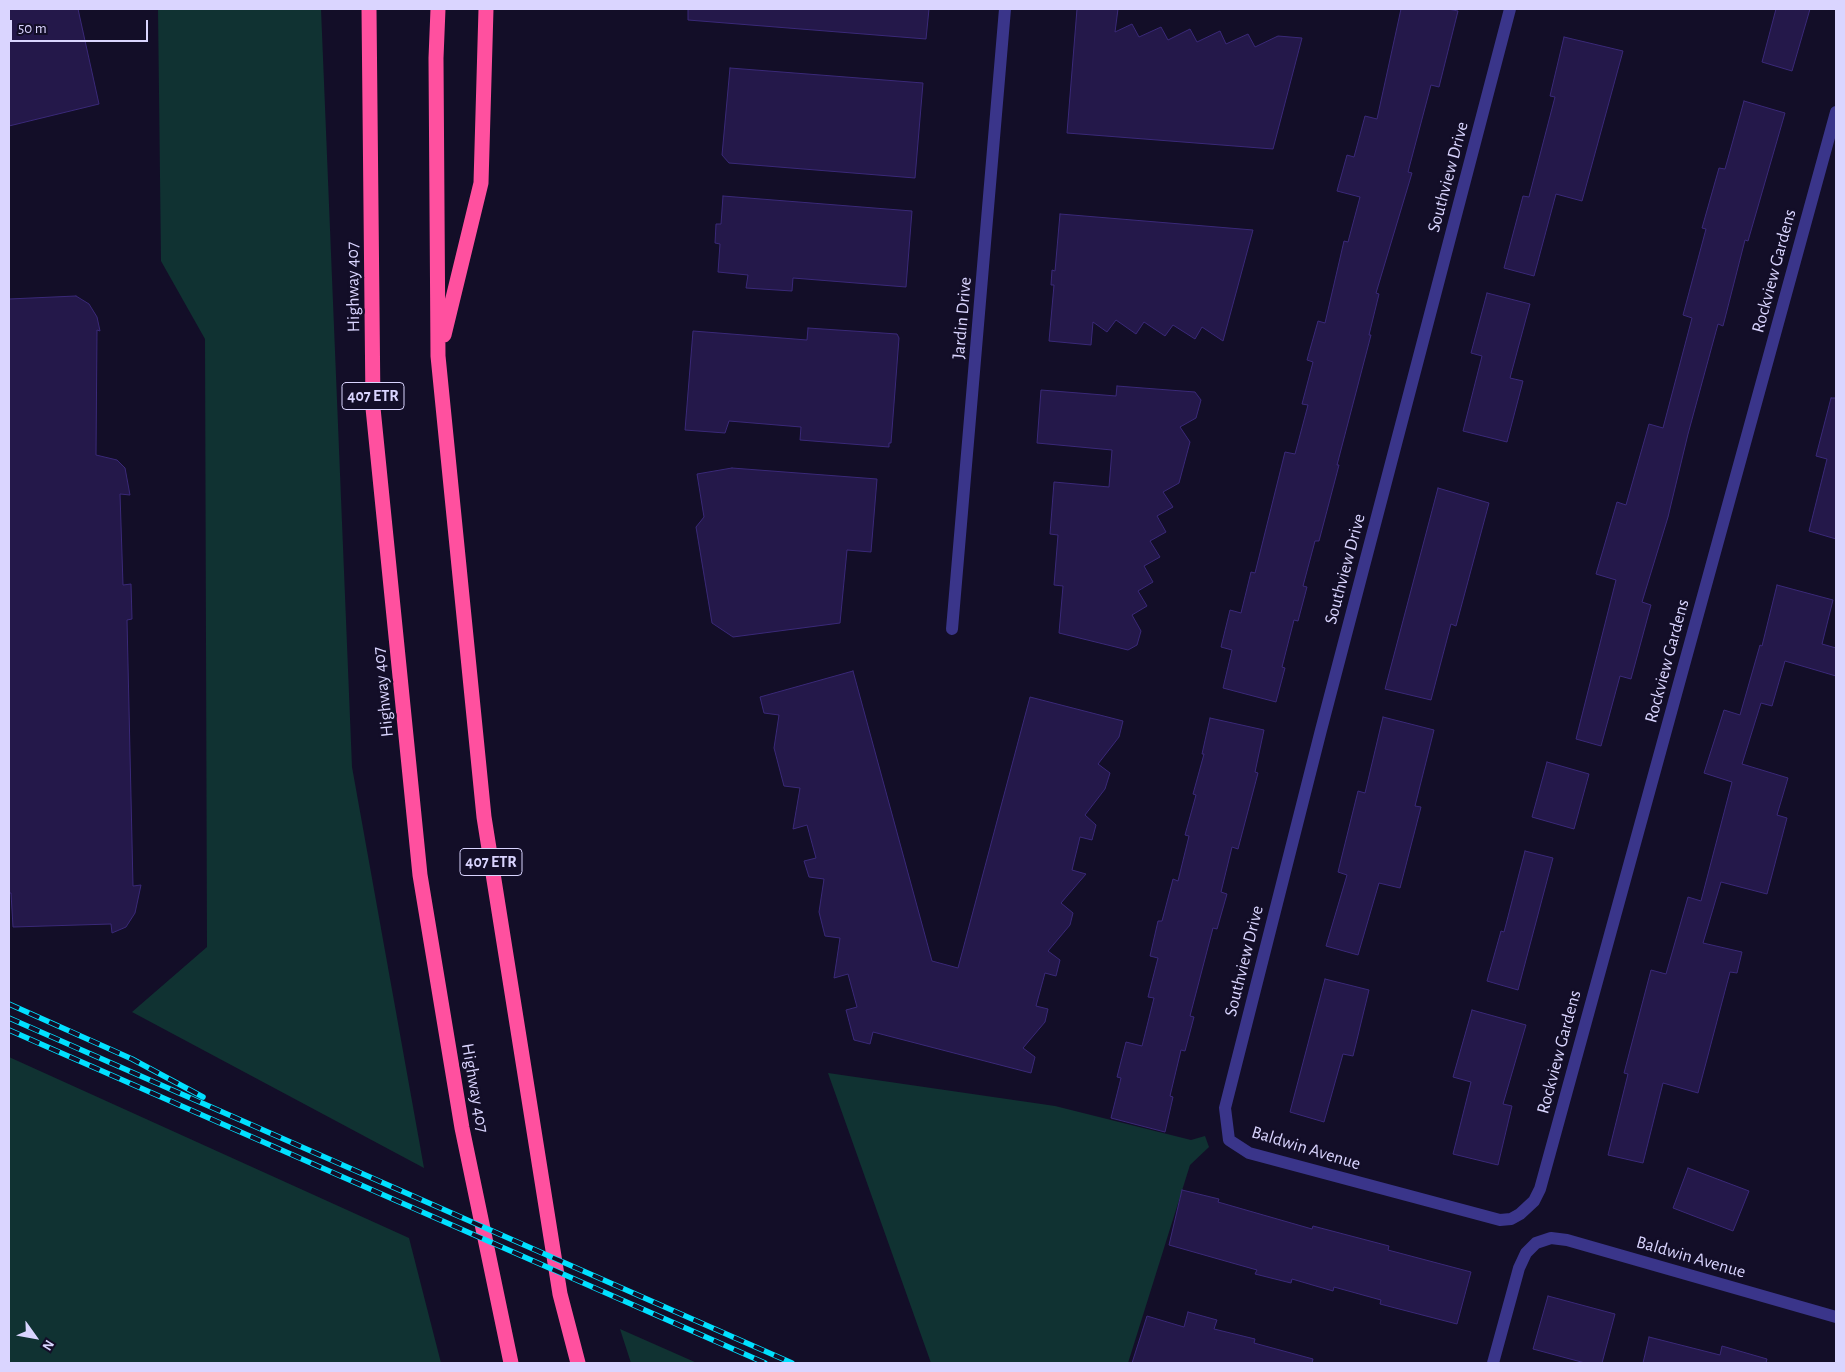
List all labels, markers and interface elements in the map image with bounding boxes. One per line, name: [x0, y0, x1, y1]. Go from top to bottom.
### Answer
scale bar: [12, 10, 150, 42]
text: 50 m: [18, 21, 47, 36]
street label: Southview Drive: [1423, 119, 1473, 235]
street label: Rockview Gardens: [1747, 207, 1801, 335]
street label: Highway 407: [341, 241, 365, 333]
street label: Jardin Drive: [948, 276, 976, 360]
road number: 407 ETR: [342, 382, 404, 410]
street label: Southview Drive: [1320, 511, 1370, 627]
street label: Rockview Gardens: [1640, 597, 1694, 725]
street label: Highway 407: [368, 646, 398, 738]
road number: 407 ETR: [460, 849, 522, 876]
street label: Southview Drive: [1220, 903, 1268, 1019]
street label: Rockview Gardens: [1532, 988, 1586, 1116]
street label: Highway 407: [456, 1041, 494, 1135]
street label: Baldwin Avenue: [1249, 1121, 1363, 1175]
street label: Baldwin Avenue: [1634, 1231, 1748, 1283]
north arrow: [10, 1312, 60, 1362]
text: N: [39, 1337, 56, 1353]

